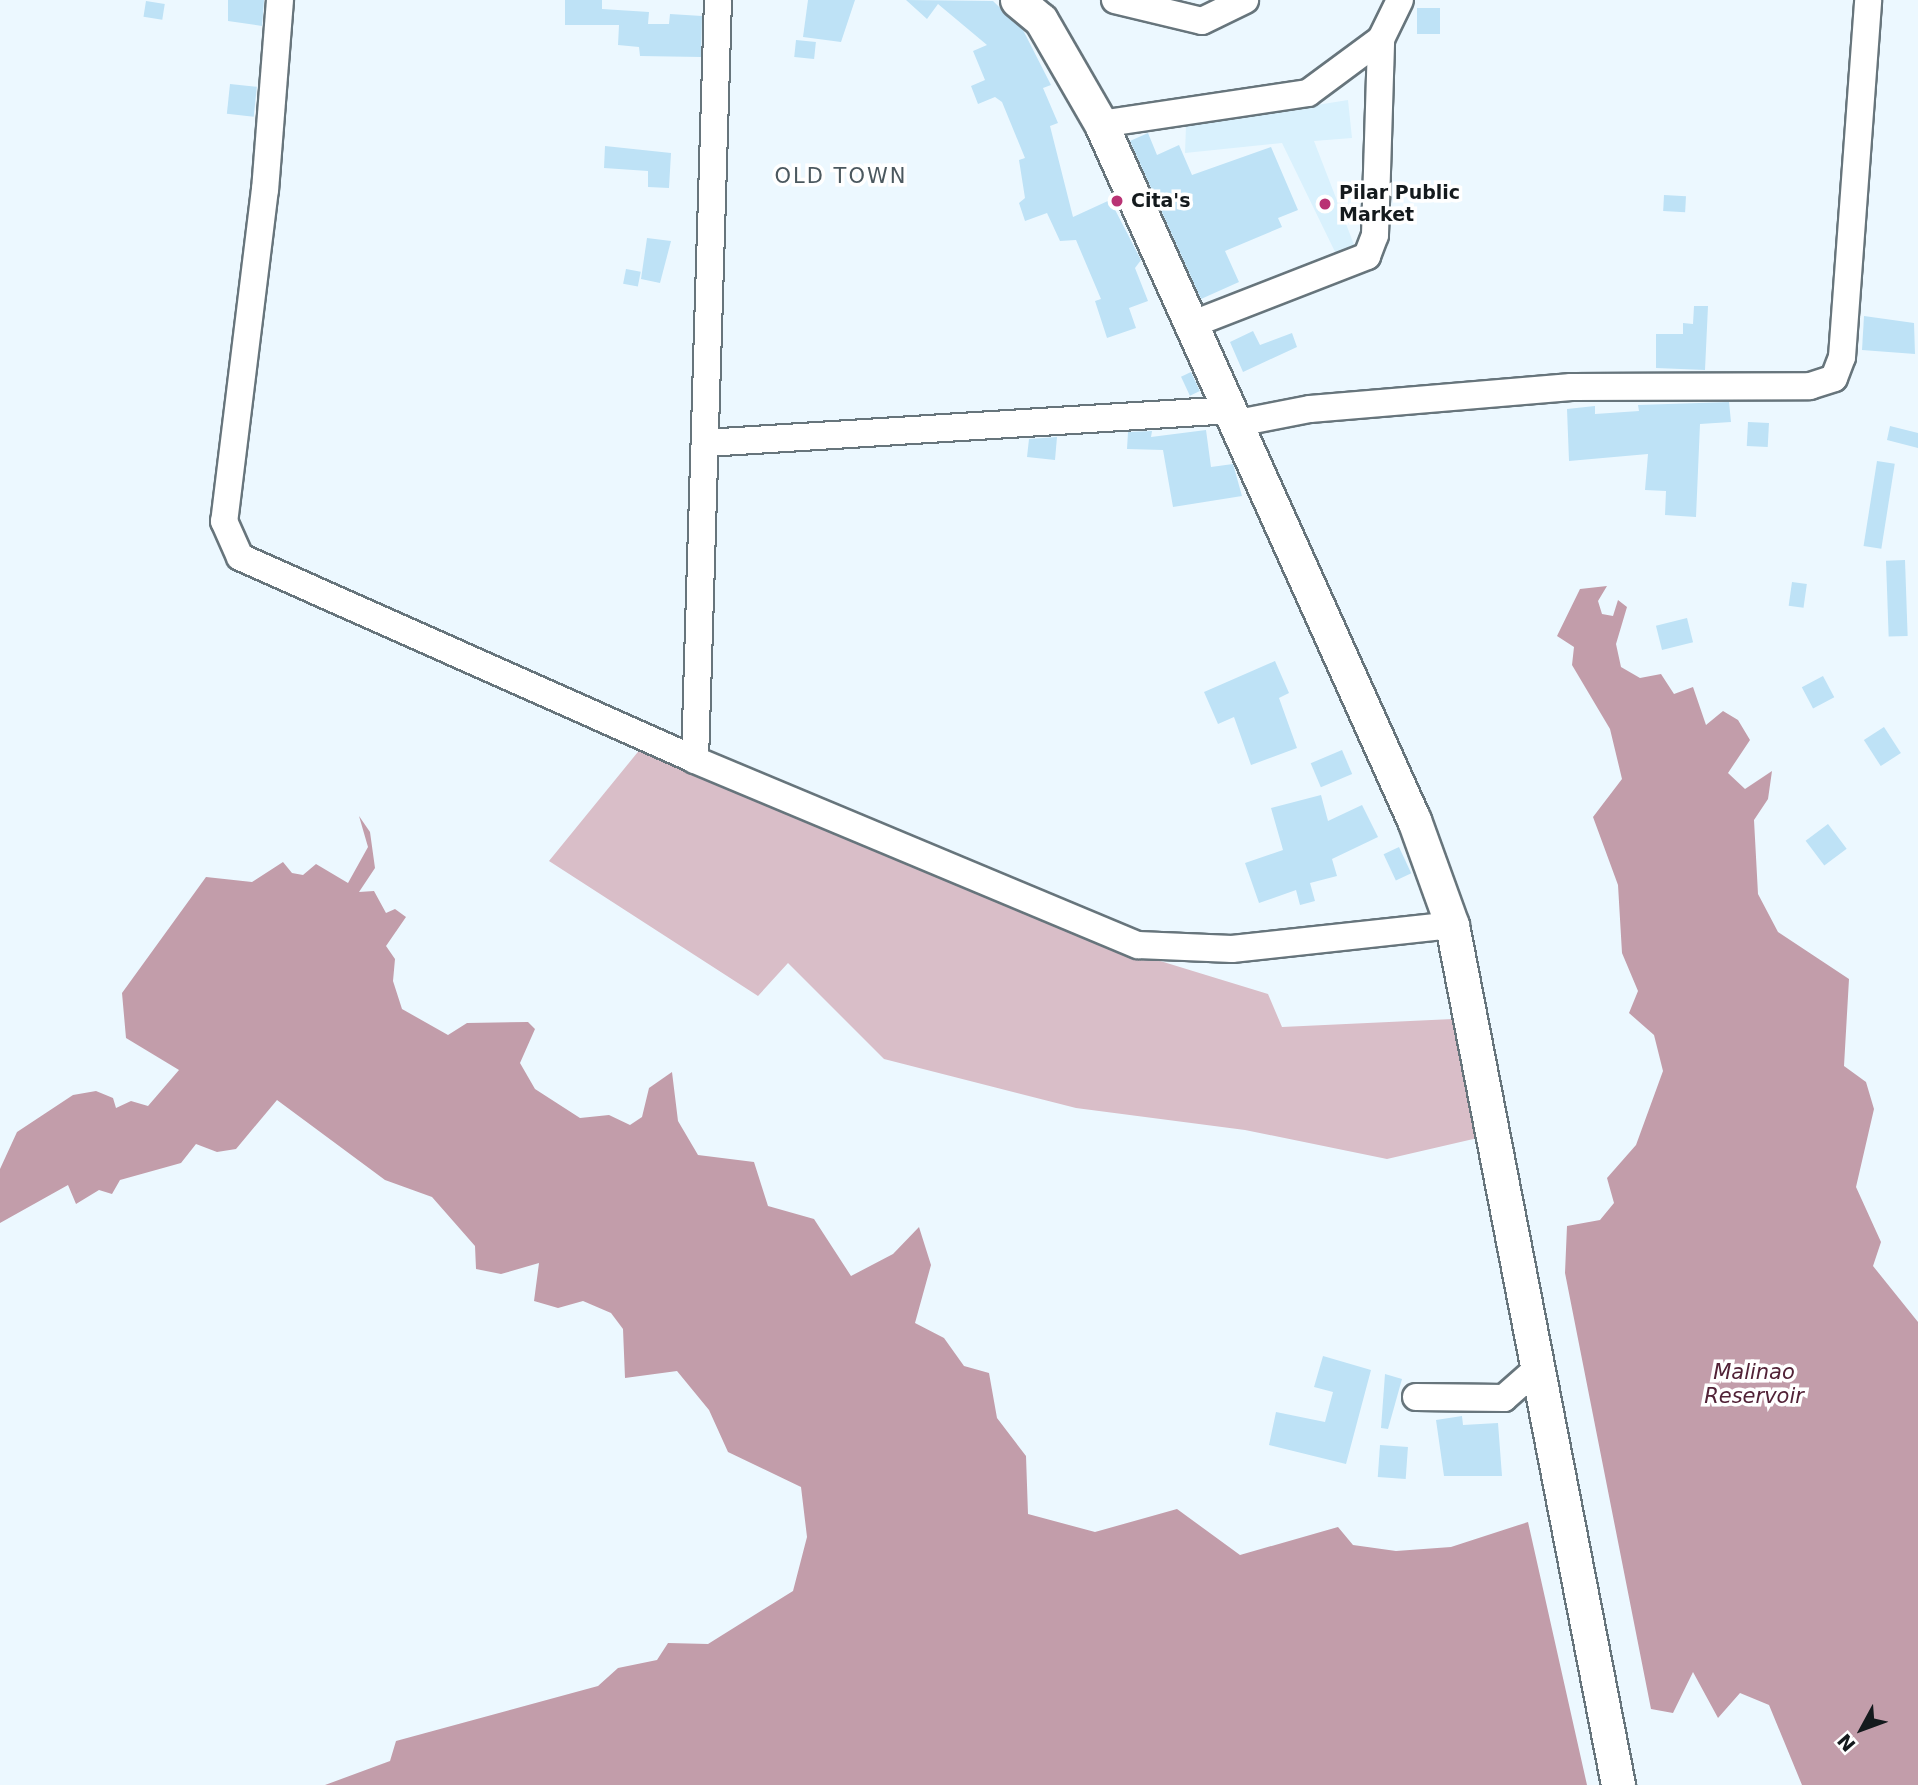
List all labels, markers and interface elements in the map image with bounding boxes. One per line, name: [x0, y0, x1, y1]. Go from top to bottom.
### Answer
district label: OLD TOWN: [776, 163, 906, 189]
place label: Pilar Public Market: [1339, 182, 1460, 226]
place label: Cita's: [1131, 190, 1190, 212]
marker: Cita's: [1109, 193, 1125, 209]
marker: Pilar Public Market: [1317, 196, 1333, 212]
water label: Malinao Reservoir: [1704, 1359, 1804, 1409]
north arrow: [1827, 1694, 1897, 1764]
text: N: [1833, 1730, 1860, 1756]

